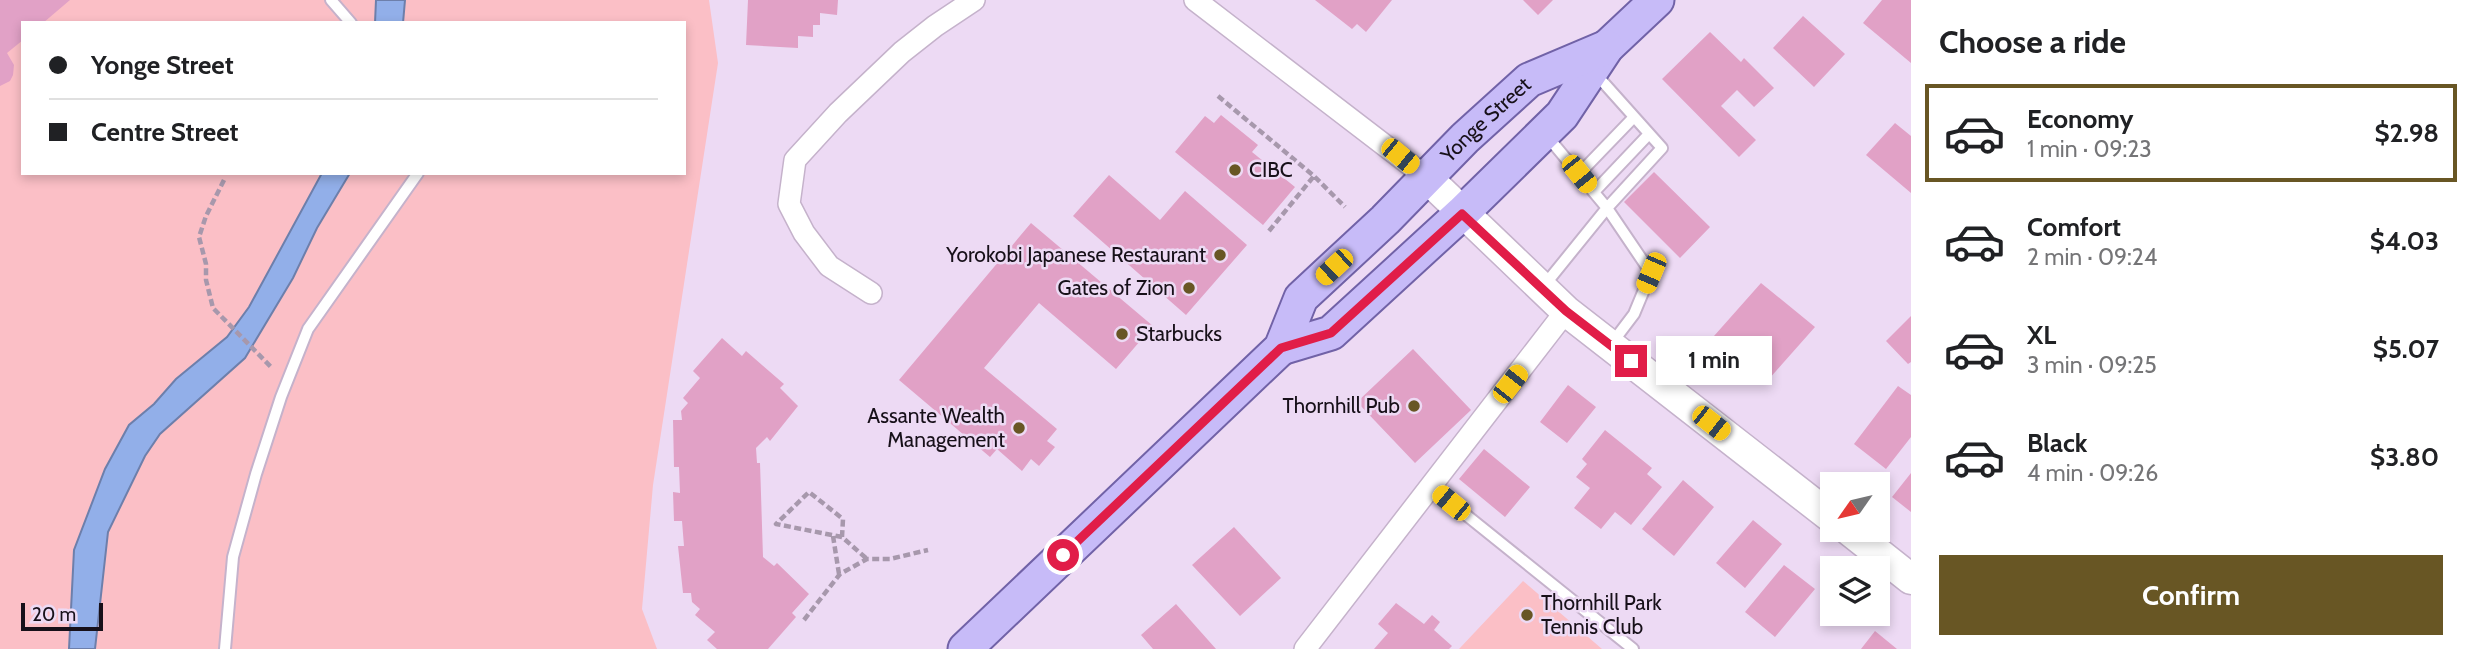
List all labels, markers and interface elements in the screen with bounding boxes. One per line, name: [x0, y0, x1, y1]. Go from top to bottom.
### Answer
text: Choose a ride: [1939, 22, 2126, 61]
text: Yonge Street: [91, 49, 234, 81]
street label: Yonge Street: [1435, 72, 1535, 168]
icon: car: [1943, 102, 2006, 165]
text: Economy: [2027, 103, 2133, 135]
text: Centre Street: [91, 116, 238, 148]
text: $2.98: [2374, 117, 2439, 149]
car: [1378, 135, 1423, 177]
text: 1 min · 09:23: [2027, 135, 2152, 163]
car: [1558, 151, 1601, 197]
place label: CIBC: [1249, 157, 1293, 182]
marker: CIBC: [1227, 162, 1243, 178]
icon: car: [1943, 210, 2006, 273]
text: Comfort: [2027, 211, 2121, 243]
text: $4.03: [2370, 225, 2439, 257]
place label: Yorokobi Japanese Restaurant: [945, 242, 1206, 267]
text: 2 min · 09:24: [2027, 243, 2157, 271]
car: [1312, 245, 1357, 289]
marker: Yorokobi Japanese Restaurant: [1212, 247, 1228, 263]
car: [1634, 250, 1669, 296]
place label: Gates of Zion: [1058, 275, 1175, 300]
marker: Gates of Zion: [1181, 280, 1197, 296]
icon: car: [1943, 318, 2006, 381]
text: XL: [2027, 319, 2056, 351]
place label: Starbucks: [1136, 321, 1222, 346]
marker: Starbucks: [1114, 326, 1130, 342]
text: $5.07: [2373, 333, 2439, 365]
callout: 1 min: [1656, 336, 1771, 386]
route end: [1615, 345, 1647, 377]
text: 1 min: [1688, 346, 1740, 374]
text: 3 min · 09:25: [2027, 351, 2157, 379]
car: [1489, 361, 1532, 407]
place label: Thornhill Pub: [1283, 393, 1400, 418]
marker: Thornhill Pub: [1406, 398, 1422, 414]
car: [1688, 402, 1735, 444]
place label: Assante Wealth Management: [867, 403, 1005, 452]
marker: Assante Wealth Management: [1011, 420, 1027, 436]
icon: car: [1943, 426, 2006, 489]
text: Black: [2027, 427, 2087, 459]
text: $3.80: [2370, 441, 2439, 473]
text: 4 min · 09:26: [2027, 459, 2158, 487]
north arrow: [1820, 472, 1890, 542]
map controls: [1820, 472, 1890, 626]
car: [1429, 482, 1474, 524]
route start: [1047, 539, 1079, 571]
button: Confirm: [1939, 555, 2443, 635]
button: layers: [1820, 556, 1890, 626]
place label: Thornhill Park Tennis Club: [1541, 590, 1662, 639]
scale bar: [21, 600, 103, 632]
text: 20 m: [32, 603, 76, 626]
marker: Thornhill Park Tennis Club: [1519, 607, 1535, 623]

